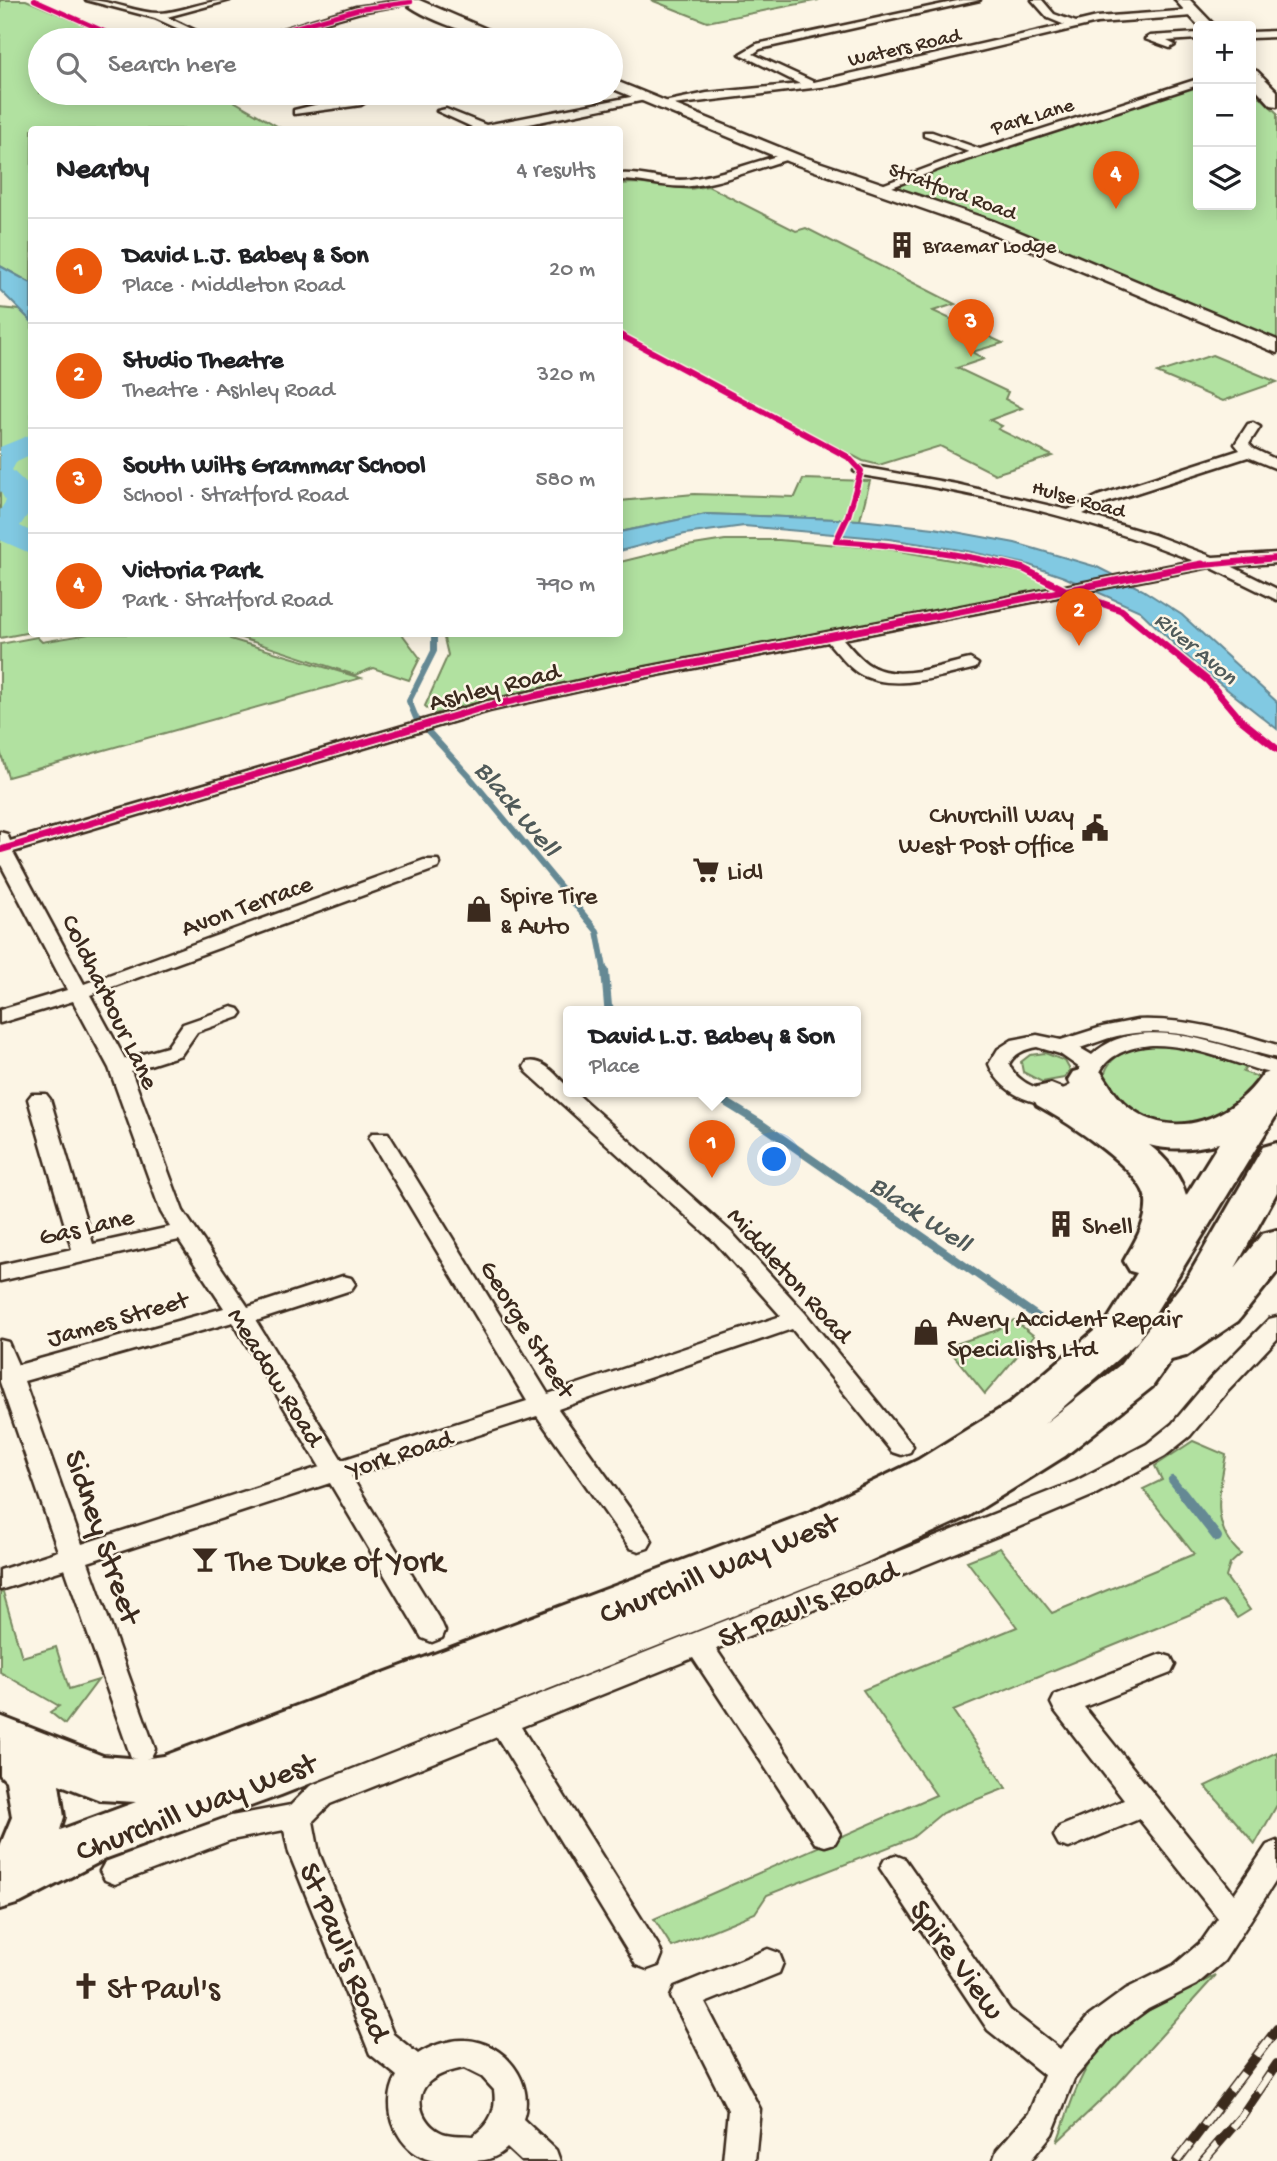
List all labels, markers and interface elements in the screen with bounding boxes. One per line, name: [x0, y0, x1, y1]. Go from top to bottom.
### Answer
map controls: [1193, 21, 1256, 210]
button: +: [1193, 21, 1256, 84]
street label: Waters Road: [846, 24, 965, 75]
search box: [28, 28, 623, 105]
icon: search: [52, 48, 90, 86]
text: Search here: [108, 51, 236, 82]
button: −: [1193, 84, 1256, 147]
street label: Park Lane: [988, 94, 1079, 143]
button: layers: [1193, 147, 1256, 210]
pin: 4: [1093, 151, 1139, 209]
text: Nearby: [56, 154, 149, 189]
text: 4 results: [516, 158, 595, 185]
street label: Stratford Road: [885, 159, 1021, 229]
building icon: Braemar Lodge: [887, 230, 917, 260]
place label: Braemar Lodge: [922, 236, 1057, 261]
text: David L.J. Babey & Son: [123, 242, 369, 273]
text: 1: [74, 257, 84, 284]
text: 20 m: [549, 257, 595, 284]
text: Place · Middleton Road: [123, 273, 344, 300]
pin: 3: [948, 299, 994, 357]
text: Studio Theatre: [123, 347, 283, 378]
text: 2: [73, 362, 85, 389]
text: 320 m: [537, 362, 595, 389]
text: Theatre · Ashley Road: [123, 378, 335, 405]
text: South Wilts Grammar School: [123, 452, 426, 483]
text: 3: [73, 467, 85, 494]
text: 580 m: [535, 467, 595, 494]
street label: Hulse Road: [1029, 477, 1129, 526]
text: School · Stratford Road: [123, 483, 348, 510]
text: Victoria Park: [123, 557, 261, 588]
text: 4: [74, 572, 84, 599]
text: 790 m: [537, 572, 595, 599]
text: Park · Stratford Road: [123, 588, 332, 615]
pin: 2: [1056, 588, 1102, 646]
water label: River Avon: [1148, 607, 1242, 693]
street label: Ashley Road: [426, 658, 565, 721]
water label: Black Well: [466, 755, 566, 866]
place label: Churchill Way West Post Office: [898, 802, 1075, 863]
public building icon: Churchill Way West Post Office: [1080, 813, 1110, 843]
supermarket icon: Lidl: [691, 855, 721, 885]
place label: Lidl: [727, 859, 763, 890]
street label: Avon Terrace: [178, 870, 318, 946]
place label: Spire Tire & Auto: [500, 883, 598, 944]
shop icon: Spire Tire & Auto: [464, 894, 494, 924]
street label: Coldharbour Lane: [52, 910, 164, 1096]
popup: [563, 1006, 861, 1097]
text: David L.J. Babey & Son: [589, 1023, 835, 1054]
text: Place: [589, 1054, 639, 1081]
pin: 1: [689, 1120, 735, 1178]
your location: [757, 1142, 791, 1176]
water label: Black Well: [862, 1170, 978, 1263]
street label: Middleton Road: [718, 1202, 858, 1353]
street label: Gas Lane: [37, 1203, 138, 1255]
building icon: Shell: [1046, 1209, 1076, 1239]
place label: Shell: [1082, 1213, 1133, 1244]
street label: George Street: [471, 1256, 581, 1407]
street label: James Street: [44, 1286, 195, 1356]
street label: Meadow Road: [218, 1303, 329, 1455]
place label: Avery Accident Repair Specialists Ltd: [947, 1306, 1184, 1367]
shop icon: Avery Accident Repair Specialists Ltd: [911, 1317, 941, 1347]
street label: York Road: [342, 1424, 459, 1489]
street label: Sidney Street: [53, 1446, 149, 1632]
street label: Churchill Way West: [595, 1504, 848, 1636]
bar icon: The Duke of York: [190, 1544, 220, 1574]
place label: The Duke of York: [224, 1545, 448, 1583]
street label: St Paul's Road: [714, 1553, 906, 1660]
street label: Churchill Way West: [71, 1745, 325, 1873]
street label: St Paul's Road: [288, 1858, 398, 2050]
street label: Spire View: [899, 1894, 1011, 2028]
church icon: St Paul's: [71, 1971, 101, 2001]
place label: St Paul's: [107, 1972, 221, 2010]

